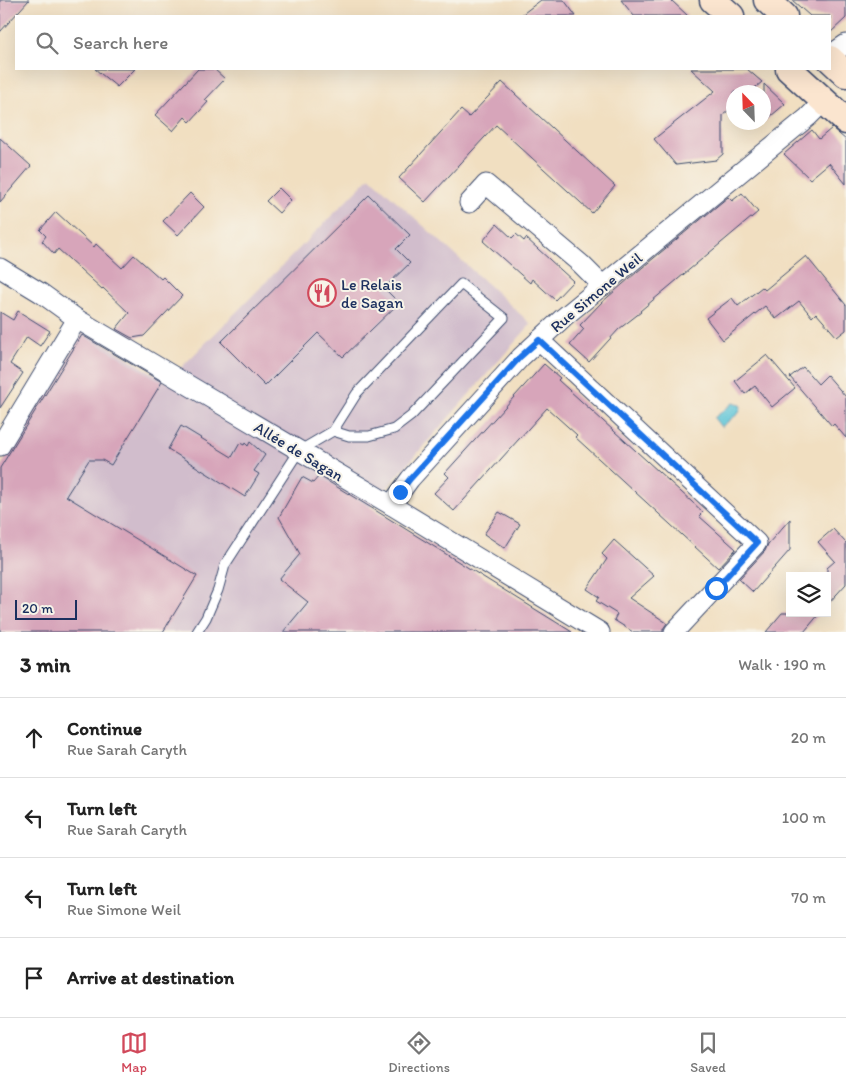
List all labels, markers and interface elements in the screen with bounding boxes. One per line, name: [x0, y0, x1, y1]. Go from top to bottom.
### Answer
search box: [15, 15, 831, 70]
icon: search: [33, 29, 61, 57]
text: Search here: [73, 31, 168, 54]
north arrow: [726, 85, 771, 130]
street label: Rue Simone Weil: [547, 248, 646, 336]
place label: Le Relais de Sagan: [341, 275, 403, 312]
restaurant icon: Le Relais de Sagan: [307, 278, 337, 308]
street label: Allée de Sagan: [251, 417, 347, 486]
route end: [389, 481, 412, 504]
map controls: [786, 572, 831, 617]
button: layers: [786, 572, 831, 617]
route start: [705, 577, 728, 600]
scale bar: [15, 597, 78, 620]
text: 20 m: [22, 600, 53, 617]
text: 3 min: [20, 652, 70, 677]
text: Walk · 190 m: [738, 655, 826, 674]
text: Continue: [67, 717, 142, 740]
icon: ahead: [20, 724, 48, 752]
text: 20 m: [791, 728, 826, 747]
text: Rue Sarah Caryth: [67, 740, 187, 759]
text: Turn left: [67, 797, 137, 820]
icon: left: [20, 804, 48, 832]
text: 100 m: [782, 808, 826, 827]
text: Rue Sarah Caryth: [67, 820, 187, 839]
text: Turn left: [67, 877, 137, 900]
icon: left: [20, 884, 48, 912]
text: 70 m: [791, 888, 826, 907]
text: Rue Simone Weil: [67, 900, 181, 919]
icon: arrive: [20, 964, 48, 992]
text: Arrive at destination: [67, 966, 234, 989]
tab: Map: [120, 1029, 148, 1076]
tab: Directions: [388, 1029, 450, 1076]
tab: Saved: [690, 1029, 726, 1076]

